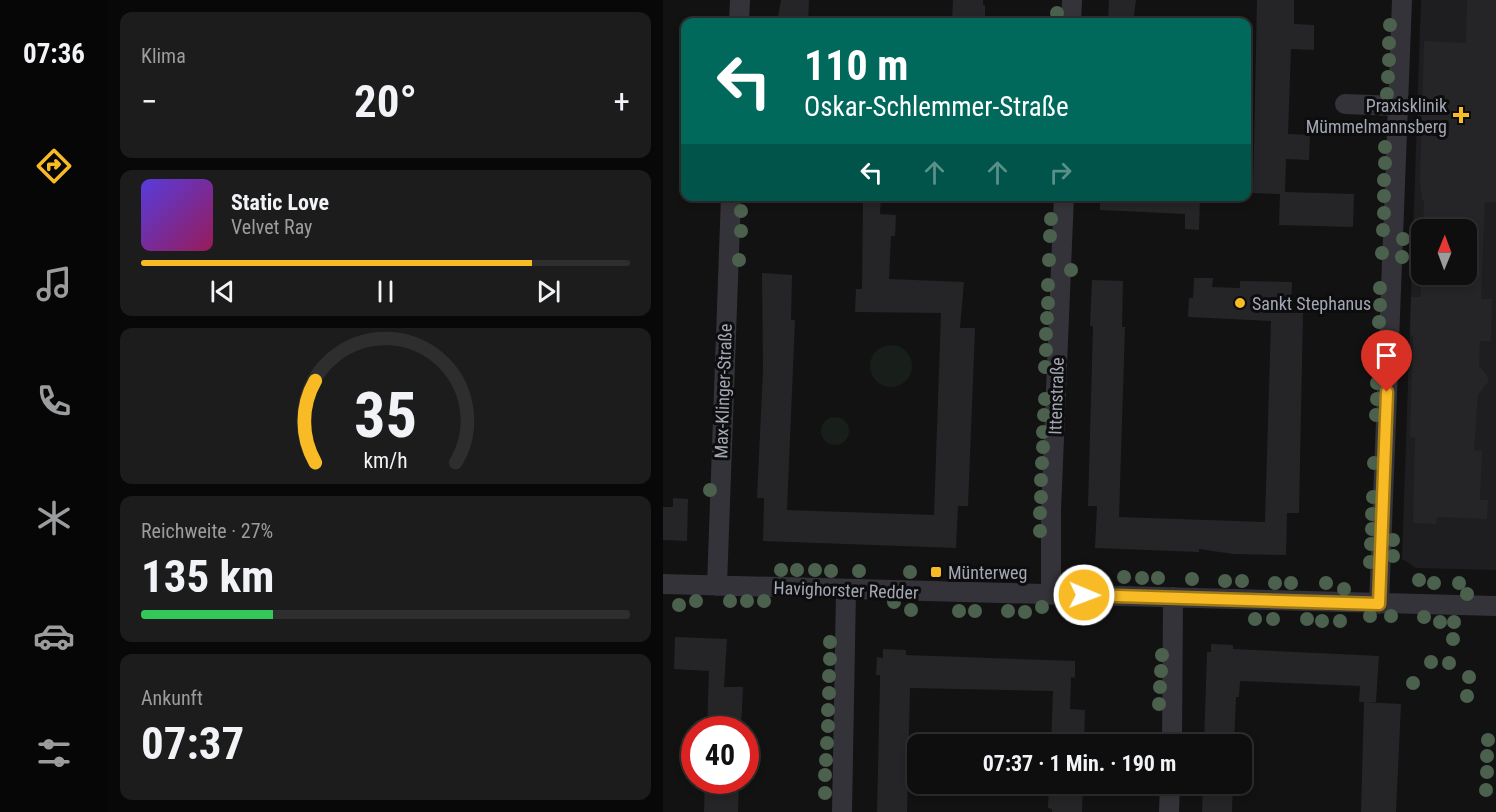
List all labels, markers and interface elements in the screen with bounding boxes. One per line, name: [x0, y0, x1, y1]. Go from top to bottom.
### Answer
text: 07:36: [23, 38, 85, 70]
text: 110 m: [804, 41, 909, 90]
icon: left: [705, 42, 783, 120]
text: Klima: [141, 44, 186, 68]
text: 20°: [354, 75, 417, 128]
text: −: [141, 82, 158, 121]
text: +: [614, 82, 630, 121]
text: Oskar-Schlemmer-Straße: [804, 91, 1069, 123]
place label: Praxisklinik Mümmelmannsberg: [1306, 95, 1447, 137]
marker: Praxisklinik Mümmelmannsberg: [1452, 106, 1470, 124]
icon: directions: [33, 145, 75, 187]
icon: left: [855, 156, 888, 189]
icon: ahead: [918, 156, 951, 189]
icon: ahead: [981, 156, 1014, 189]
icon: right: [1044, 156, 1077, 189]
text: Static Love: [231, 190, 329, 215]
text: Velvet Ray: [231, 215, 312, 239]
north arrow: [1411, 219, 1477, 285]
map controls: [1411, 219, 1477, 285]
icon: music: [33, 263, 75, 305]
icon: previous: [206, 275, 239, 308]
icon: pause: [369, 275, 402, 308]
icon: next: [532, 275, 565, 308]
place label: Sankt Stephanus: [1252, 293, 1371, 314]
marker: Sankt Stephanus: [1233, 296, 1247, 310]
street label: Max-Klinger-Straße: [710, 323, 736, 459]
pin: [1361, 330, 1412, 392]
icon: arrive: [1370, 339, 1403, 372]
street label: Ittenstraße: [1044, 357, 1068, 435]
text: 35: [354, 379, 417, 452]
icon: phone: [33, 380, 75, 422]
text: km/h: [363, 448, 408, 473]
icon: climate: [33, 497, 75, 539]
text: Reichweite · 27%: [141, 519, 273, 543]
text: 135 km: [141, 550, 274, 603]
place label: Münterweg: [948, 562, 1027, 583]
position arrow: [1052, 563, 1116, 627]
marker: Münterweg: [929, 565, 943, 579]
street label: Havighorster Redder: [773, 577, 919, 603]
icon: car: [33, 615, 75, 657]
text: Ankunft: [141, 686, 203, 710]
speed limit sign: 40: [681, 716, 759, 794]
text: 07:37: [141, 717, 244, 770]
icon: filters: [33, 732, 75, 774]
text: 07:37 · 1 Min. · 190 m: [983, 751, 1176, 776]

